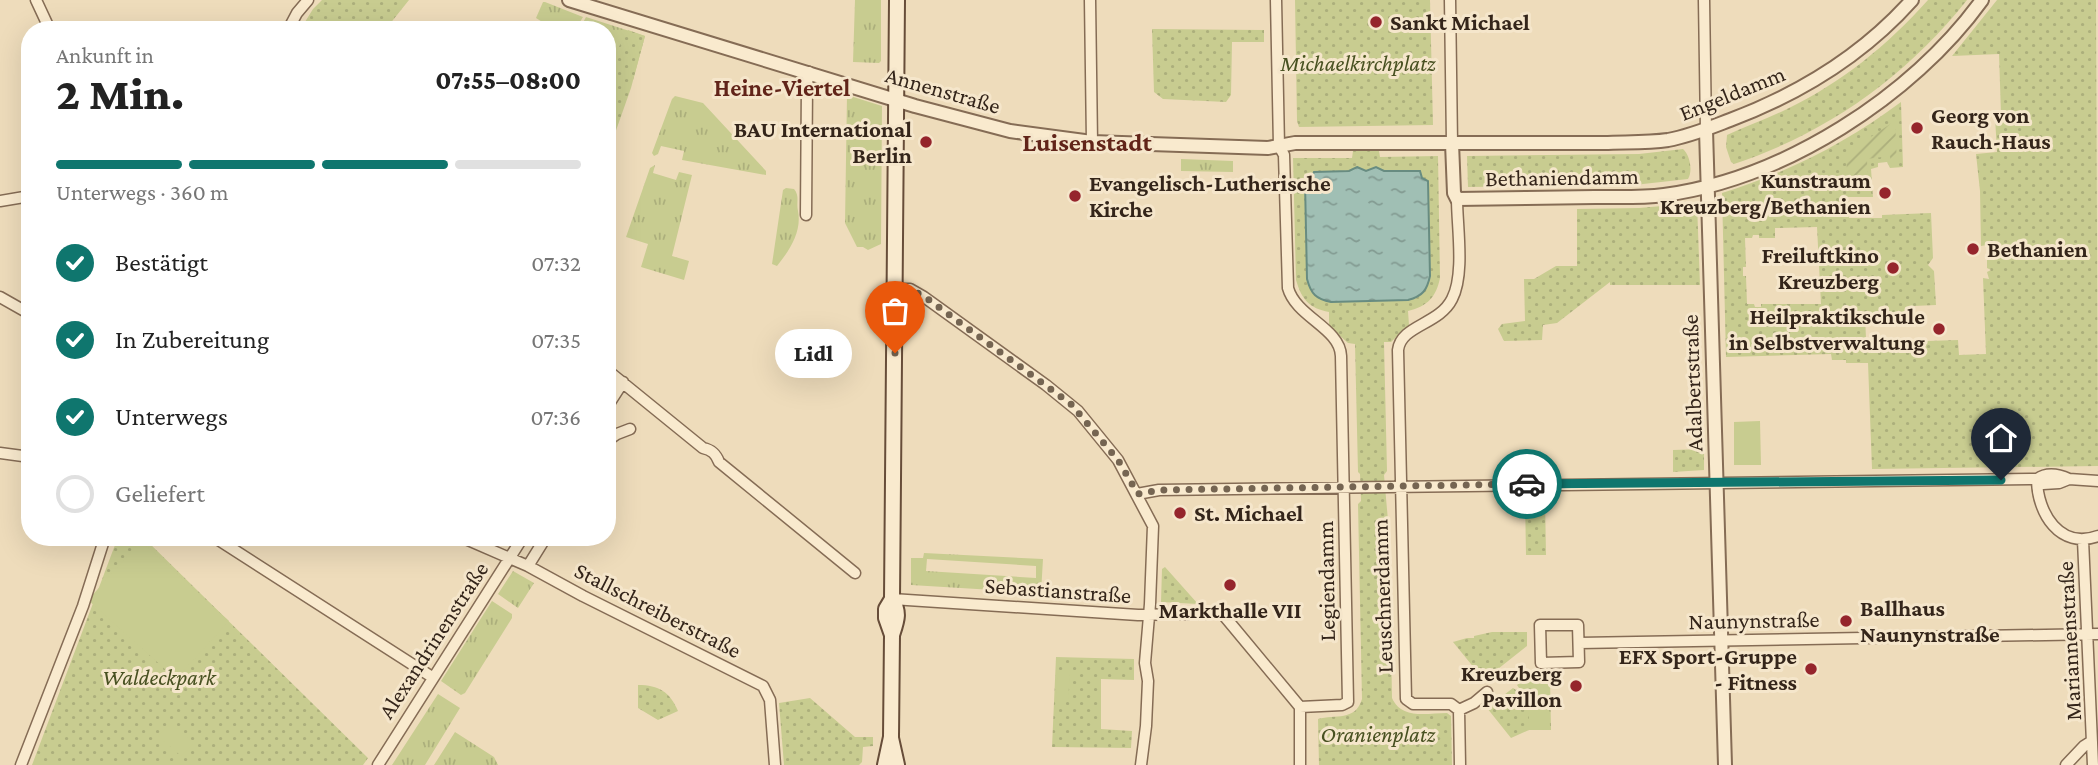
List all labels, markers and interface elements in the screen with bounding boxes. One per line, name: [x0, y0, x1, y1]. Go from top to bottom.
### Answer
place label: Sankt Michael: [1390, 9, 1530, 35]
marker: Sankt Michael: [1368, 14, 1384, 30]
text: Ankunft in: [56, 42, 154, 68]
park label: Michaelkirchplatz: [1279, 50, 1436, 76]
street label: Engeldamm: [1675, 60, 1789, 126]
street label: Annenstraße: [883, 61, 1003, 119]
text: 07:55–08:00: [435, 66, 581, 95]
text: 2 Min.: [56, 68, 184, 119]
district label: Heine-Viertel: [714, 74, 850, 101]
place label: Georg von Rauch-Haus: [1931, 102, 2051, 154]
place label: BAU International Berlin: [734, 116, 912, 168]
marker: Georg von Rauch-Haus: [1909, 120, 1925, 136]
district label: Luisenstadt: [1022, 128, 1152, 157]
marker: BAU International Berlin: [918, 134, 934, 150]
street label: Bethaniendamm: [1485, 163, 1639, 191]
place label: Kunstraum Kreuzberg/Bethanien: [1660, 167, 1872, 219]
place label: Evangelisch-Lutherische Kirche: [1089, 170, 1331, 222]
text: Unterwegs · 360 m: [56, 179, 228, 205]
marker: Kunstraum Kreuzberg/Bethanien: [1877, 185, 1893, 201]
marker: Evangelisch-Lutherische Kirche: [1067, 188, 1083, 204]
place label: Bethanien: [1987, 236, 2088, 262]
marker: Bethanien: [1965, 241, 1981, 257]
place label: Freiluftkino Kreuzberg: [1761, 242, 1879, 294]
icon: check: [56, 244, 94, 282]
text: Bestätigt: [115, 248, 208, 277]
text: 07:32: [531, 250, 581, 276]
marker: Freiluftkino Kreuzberg: [1885, 260, 1901, 276]
pin: [865, 281, 925, 353]
icon: bag: [876, 292, 914, 330]
place label: Heilpraktikschule in Selbstverwaltung: [1729, 303, 1925, 355]
street label: Adalbertstraße: [1677, 314, 1707, 452]
icon: check: [56, 321, 94, 359]
marker: Heilpraktikschule in Selbstverwaltung: [1931, 321, 1947, 337]
text: In Zubereitung: [115, 325, 269, 354]
text: 07:35: [531, 327, 581, 353]
callout: Lidl: [776, 328, 853, 378]
text: Lidl: [794, 340, 833, 366]
icon: check: [56, 398, 94, 436]
text: Unterwegs: [115, 402, 228, 431]
text: 07:36: [530, 404, 581, 430]
pin: [1971, 408, 2031, 480]
icon: home: [1982, 419, 2020, 457]
courier: [1492, 449, 1562, 519]
icon: car: [1508, 465, 1546, 503]
text: Geliefert: [115, 479, 205, 508]
place label: St. Michael: [1194, 500, 1304, 526]
marker: St. Michael: [1172, 505, 1188, 521]
street label: Leuschnerdamm: [1366, 518, 1398, 674]
street label: Legiendamm: [1312, 520, 1340, 642]
street label: Alexandrinenstraße: [373, 557, 493, 723]
street label: Stallschreiberstraße: [570, 557, 746, 663]
street label: Mariannenstraße: [2052, 561, 2086, 721]
street label: Sebastianstraße: [984, 572, 1132, 608]
marker: Markthalle VII: [1222, 577, 1238, 593]
place label: Ballhaus Naunynstraße: [1860, 595, 2000, 647]
place label: Markthalle VII: [1158, 597, 1302, 623]
street label: Naunynstraße: [1688, 606, 1820, 634]
marker: Ballhaus Naunynstraße: [1838, 613, 1854, 629]
place label: EFX Sport-Gruppe - Fitness: [1619, 643, 1797, 695]
place label: Kreuzberg Pavillon: [1461, 660, 1562, 712]
marker: EFX Sport-Gruppe - Fitness: [1803, 661, 1819, 677]
park label: Waldeckpark: [102, 664, 217, 690]
marker: Kreuzberg Pavillon: [1568, 678, 1584, 694]
park label: Oranienplatz: [1321, 721, 1436, 747]

